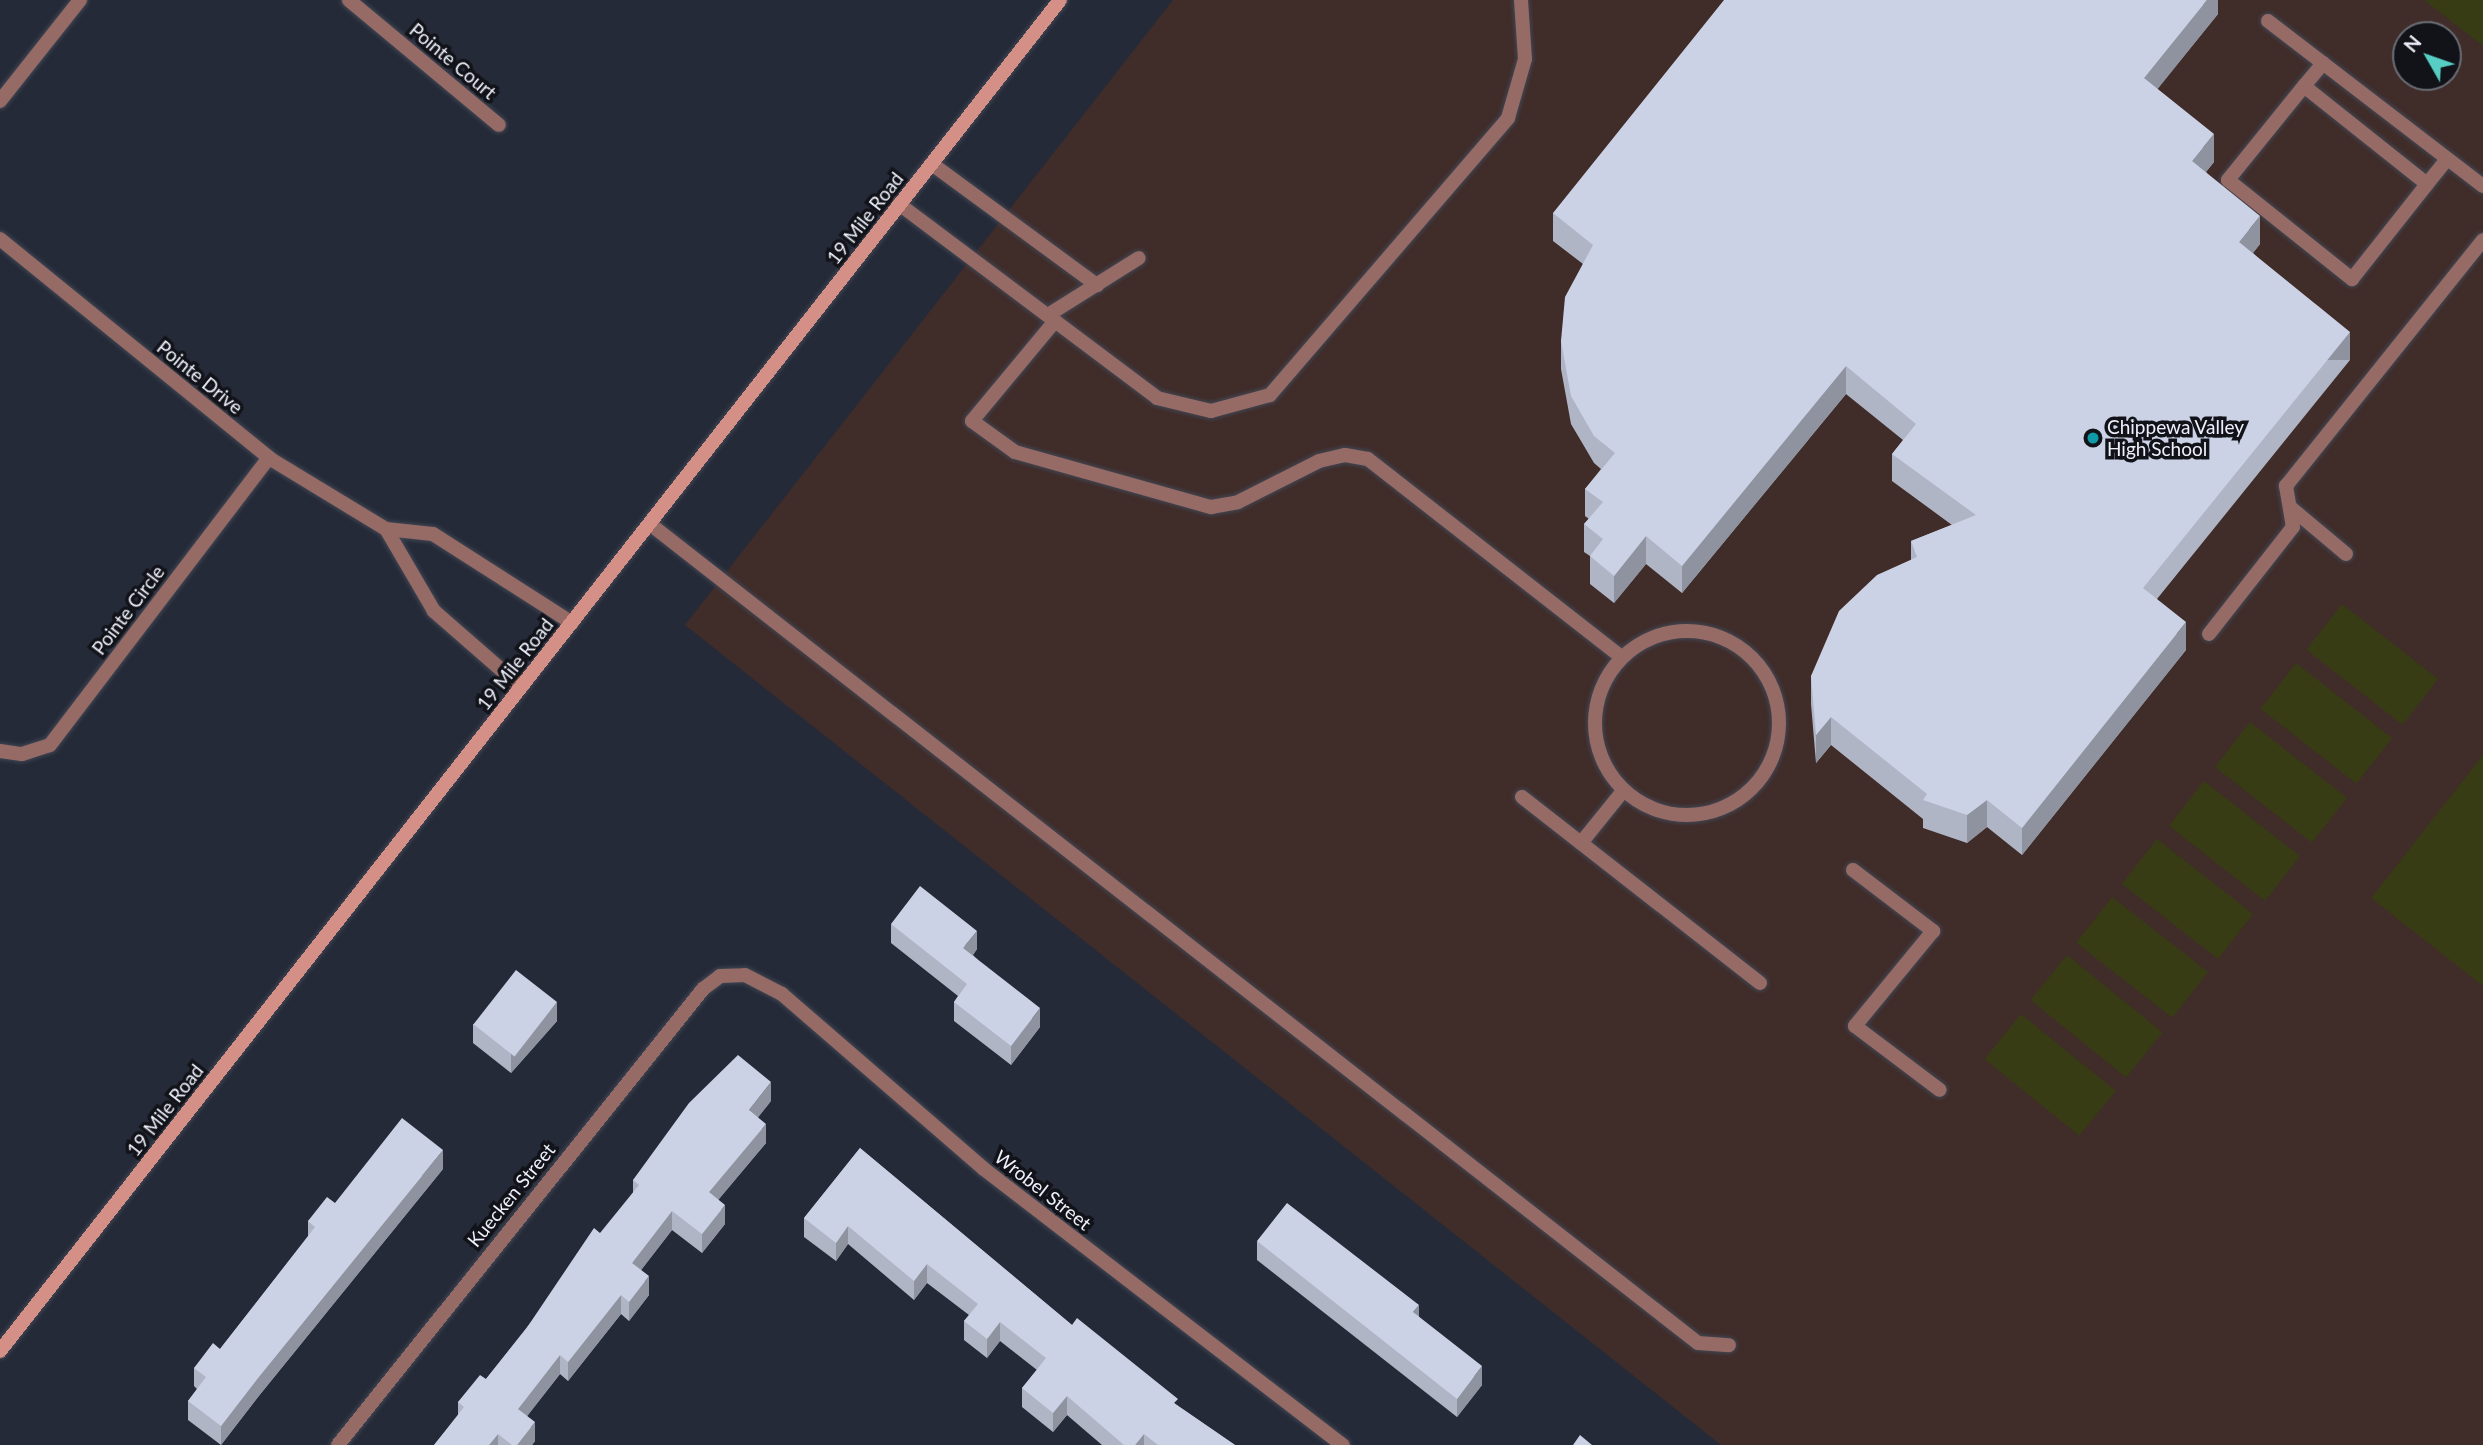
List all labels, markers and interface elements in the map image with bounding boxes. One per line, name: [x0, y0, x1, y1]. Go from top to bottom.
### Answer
street label: Pointe Court: [405, 18, 501, 104]
north arrow: [2392, 21, 2462, 91]
text: N: [2399, 30, 2426, 56]
street label: 19 Mile Road: [822, 167, 908, 269]
street label: Pointe Drive: [153, 336, 247, 418]
place label: Chippewa Valley High School: [2107, 416, 2245, 460]
marker: Chippewa Valley High School: [2085, 430, 2101, 446]
street label: Pointe Circle: [87, 561, 169, 659]
street label: 19 Mile Road: [472, 613, 558, 715]
street label: 19 Mile Road: [122, 1059, 208, 1161]
street label: Kuecken Street: [462, 1139, 560, 1251]
street label: Wrobel Street: [990, 1145, 1096, 1235]

